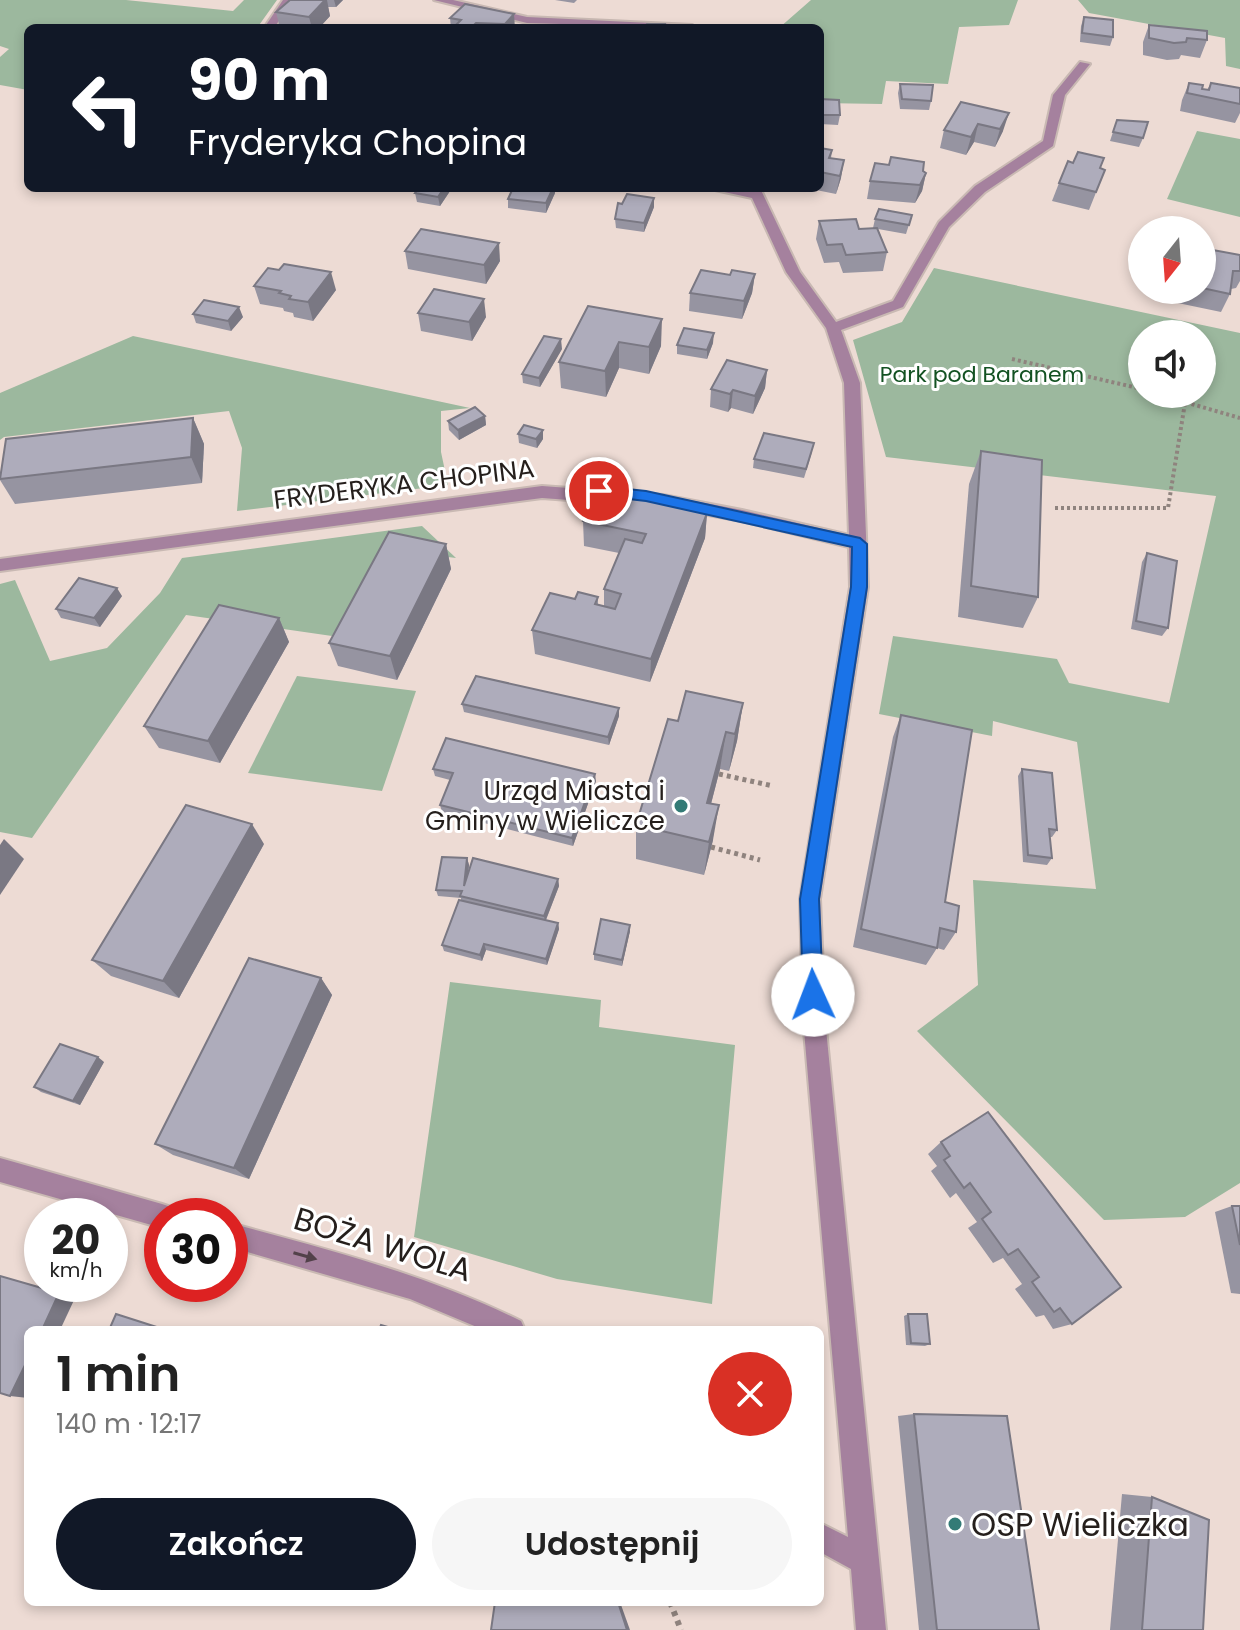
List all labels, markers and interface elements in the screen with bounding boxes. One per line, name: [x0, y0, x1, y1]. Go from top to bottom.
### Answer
text: 90 m: [188, 41, 330, 120]
icon: left: [56, 56, 160, 160]
text: Fryderyka Chopina: [188, 117, 527, 168]
north arrow: [1128, 216, 1216, 304]
map controls: [1128, 216, 1216, 408]
button: sound: [1128, 320, 1216, 408]
park label: Park pod Baranem: [880, 359, 1084, 390]
street label: FRYDERYKA CHOPINA: [271, 450, 537, 518]
pin: [565, 457, 633, 525]
icon: arrive: [577, 469, 621, 513]
place label: Urząd Miasta i Gminy w Wieliczce: [425, 773, 665, 839]
marker: Urząd Miasta i Gminy w Wieliczce: [672, 797, 690, 815]
position arrow: [771, 953, 855, 1037]
street label: BOŻA WOLA: [288, 1196, 478, 1292]
speed limit sign: 30: [144, 1198, 248, 1302]
text: 20: [52, 1212, 100, 1268]
one-way arrow: [294, 1250, 318, 1263]
text: km/h: [49, 1256, 103, 1284]
text: 1 min: [56, 1341, 180, 1408]
button: close: [708, 1352, 792, 1436]
text: 140 m · 12:17: [56, 1406, 201, 1442]
button: Zakończ: [56, 1498, 416, 1590]
button: Udostępnij: [432, 1498, 792, 1590]
place label: OSP Wieliczka: [971, 1502, 1189, 1547]
marker: OSP Wieliczka: [946, 1515, 964, 1533]

